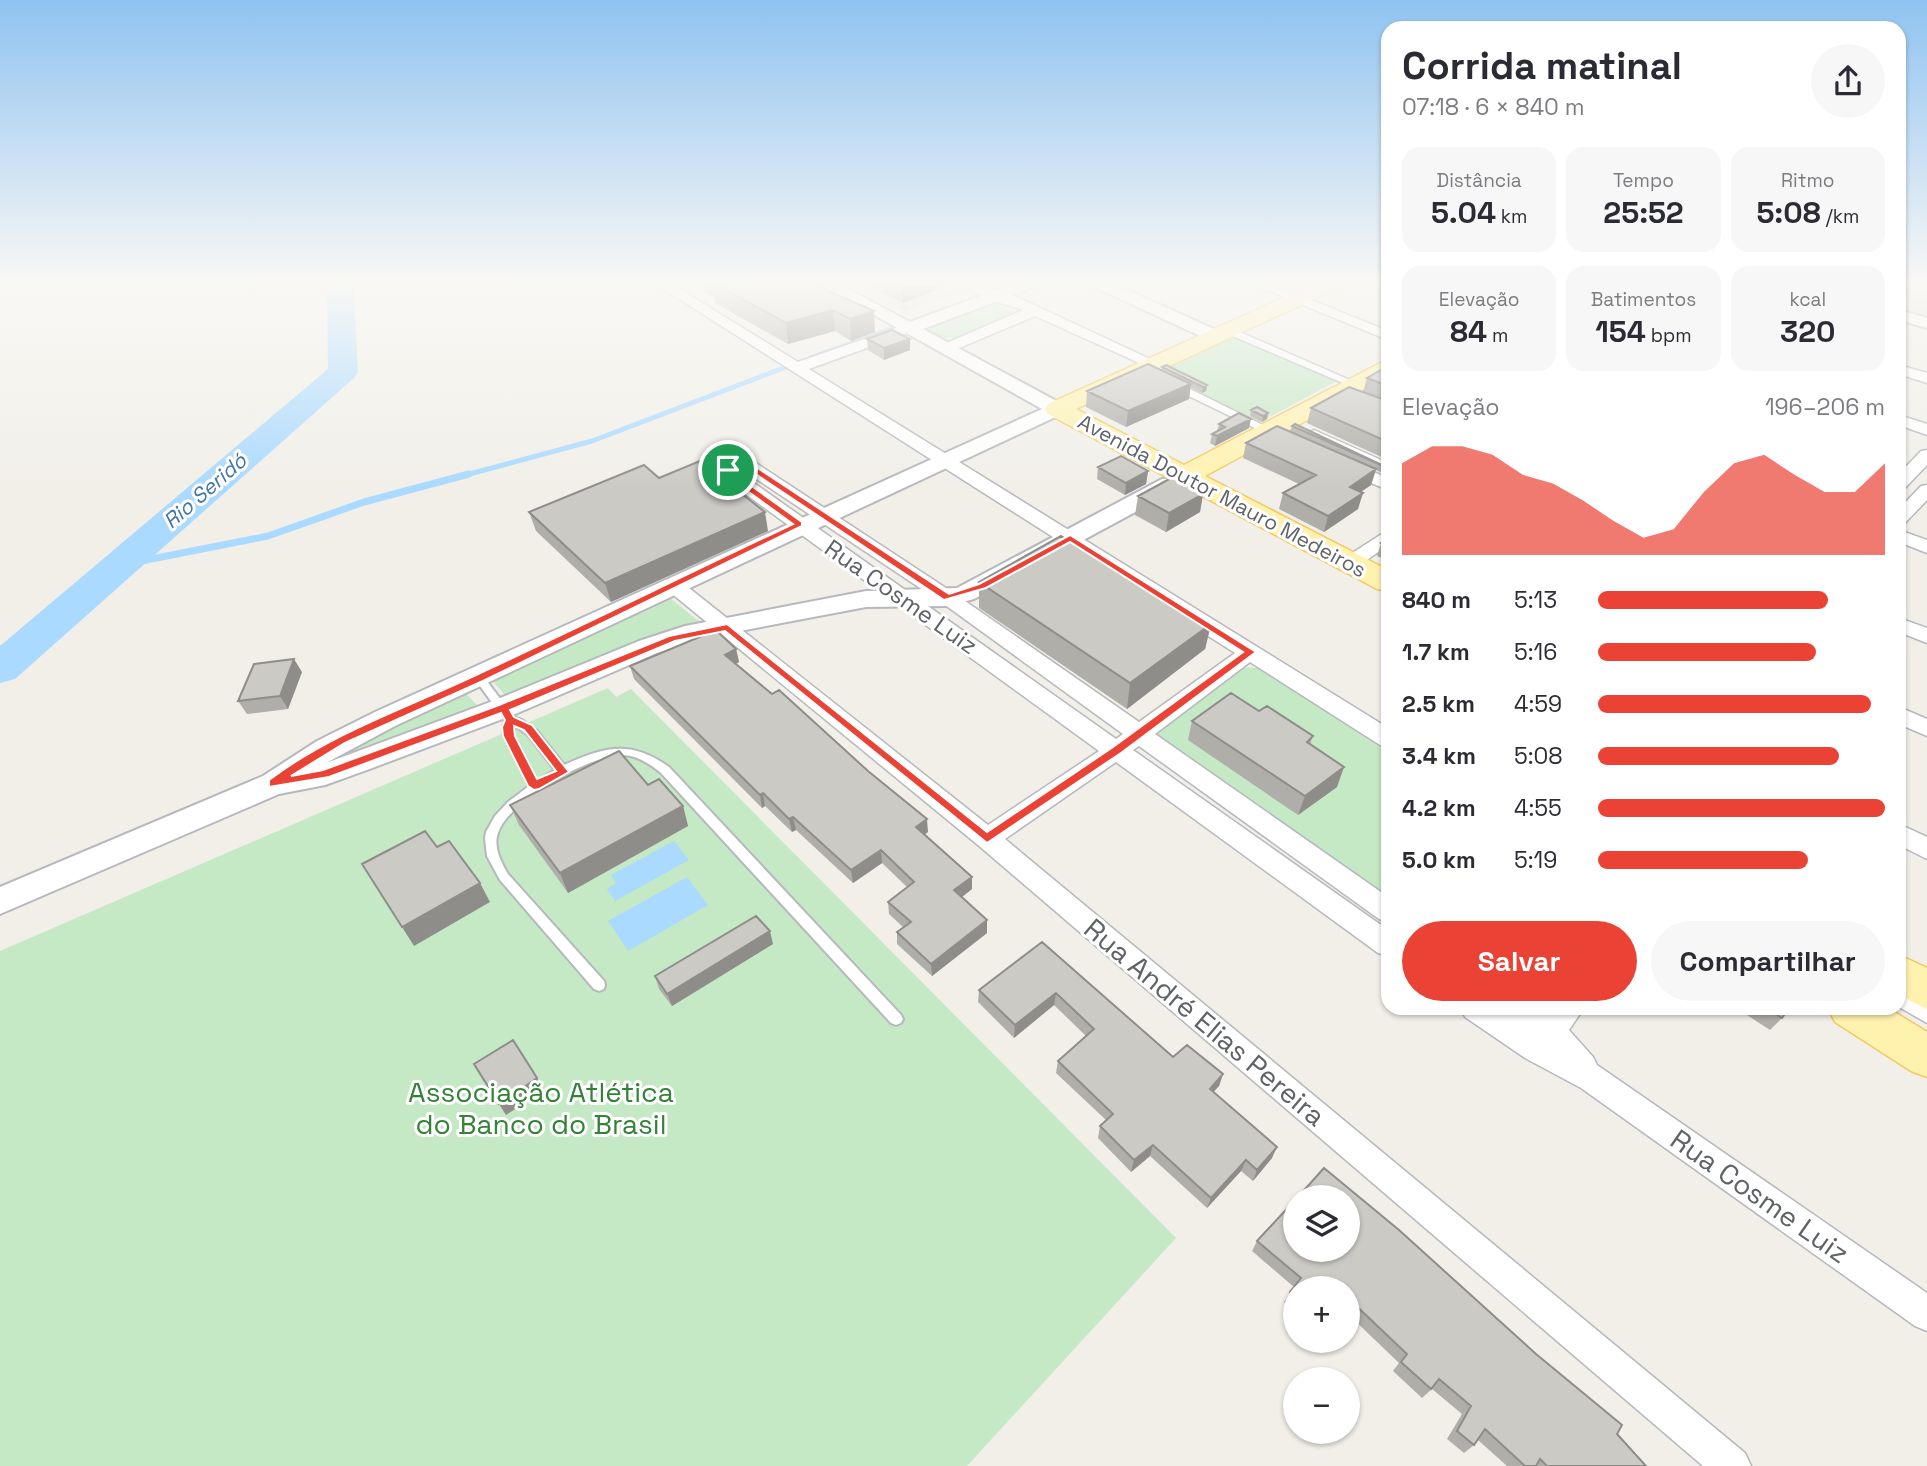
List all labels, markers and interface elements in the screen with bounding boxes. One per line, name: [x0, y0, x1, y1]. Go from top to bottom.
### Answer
text: Corrida matinal: [1402, 42, 1682, 90]
button: share: [1811, 44, 1885, 118]
text: 07:18 · 6 × 840 m: [1402, 92, 1585, 122]
text: Distância: [1437, 168, 1522, 193]
text: Tempo: [1613, 168, 1674, 193]
text: Ritmo: [1781, 168, 1835, 193]
text: 5.04: [1431, 193, 1496, 232]
text: 25:52: [1603, 193, 1684, 232]
text: 5:08: [1756, 193, 1821, 232]
text: km: [1496, 204, 1527, 229]
text: /km: [1821, 204, 1859, 229]
text: Elevação: [1439, 287, 1519, 312]
text: Batimentos: [1591, 287, 1696, 312]
text: kcal: [1789, 287, 1826, 312]
text: 84: [1450, 312, 1487, 351]
text: 154: [1595, 312, 1646, 351]
text: 320: [1780, 312, 1836, 351]
text: m: [1487, 323, 1508, 348]
text: bpm: [1646, 323, 1692, 348]
text: Elevação: [1402, 392, 1500, 422]
text: 196–206 m: [1765, 392, 1885, 422]
street label: Avenida Doutor Mauro Medeiros: [1074, 408, 1371, 583]
pin: [698, 440, 758, 500]
water label: Rio Seridó: [157, 446, 253, 534]
icon: arrive: [709, 451, 747, 489]
street label: Rua Cosme Luiz: [819, 532, 984, 661]
text: 840 m: [1402, 585, 1471, 615]
text: 5:13: [1514, 585, 1557, 615]
text: 1.7 km: [1402, 637, 1470, 667]
text: 5:16: [1514, 637, 1557, 667]
text: 2.5 km: [1402, 689, 1475, 719]
text: 4:59: [1514, 689, 1562, 719]
text: 3.4 km: [1402, 741, 1476, 771]
text: 5:08: [1514, 741, 1563, 771]
text: 4.2 km: [1402, 793, 1476, 823]
text: 4:55: [1514, 793, 1562, 823]
text: 5.0 km: [1402, 845, 1476, 875]
text: 5:19: [1514, 845, 1557, 875]
street label: Rua André Elias Pereira: [1077, 910, 1333, 1134]
button: Salvar: [1402, 921, 1637, 1001]
button: Compartilhar: [1651, 921, 1885, 1001]
park label: Associação Atlética do Banco do Brasil: [408, 1074, 674, 1142]
street label: Rua Cosme Luiz: [1664, 1121, 1856, 1271]
map controls: [1283, 1185, 1360, 1444]
button: layers: [1283, 1185, 1360, 1262]
button: +: [1283, 1276, 1360, 1353]
button: −: [1283, 1367, 1360, 1444]

